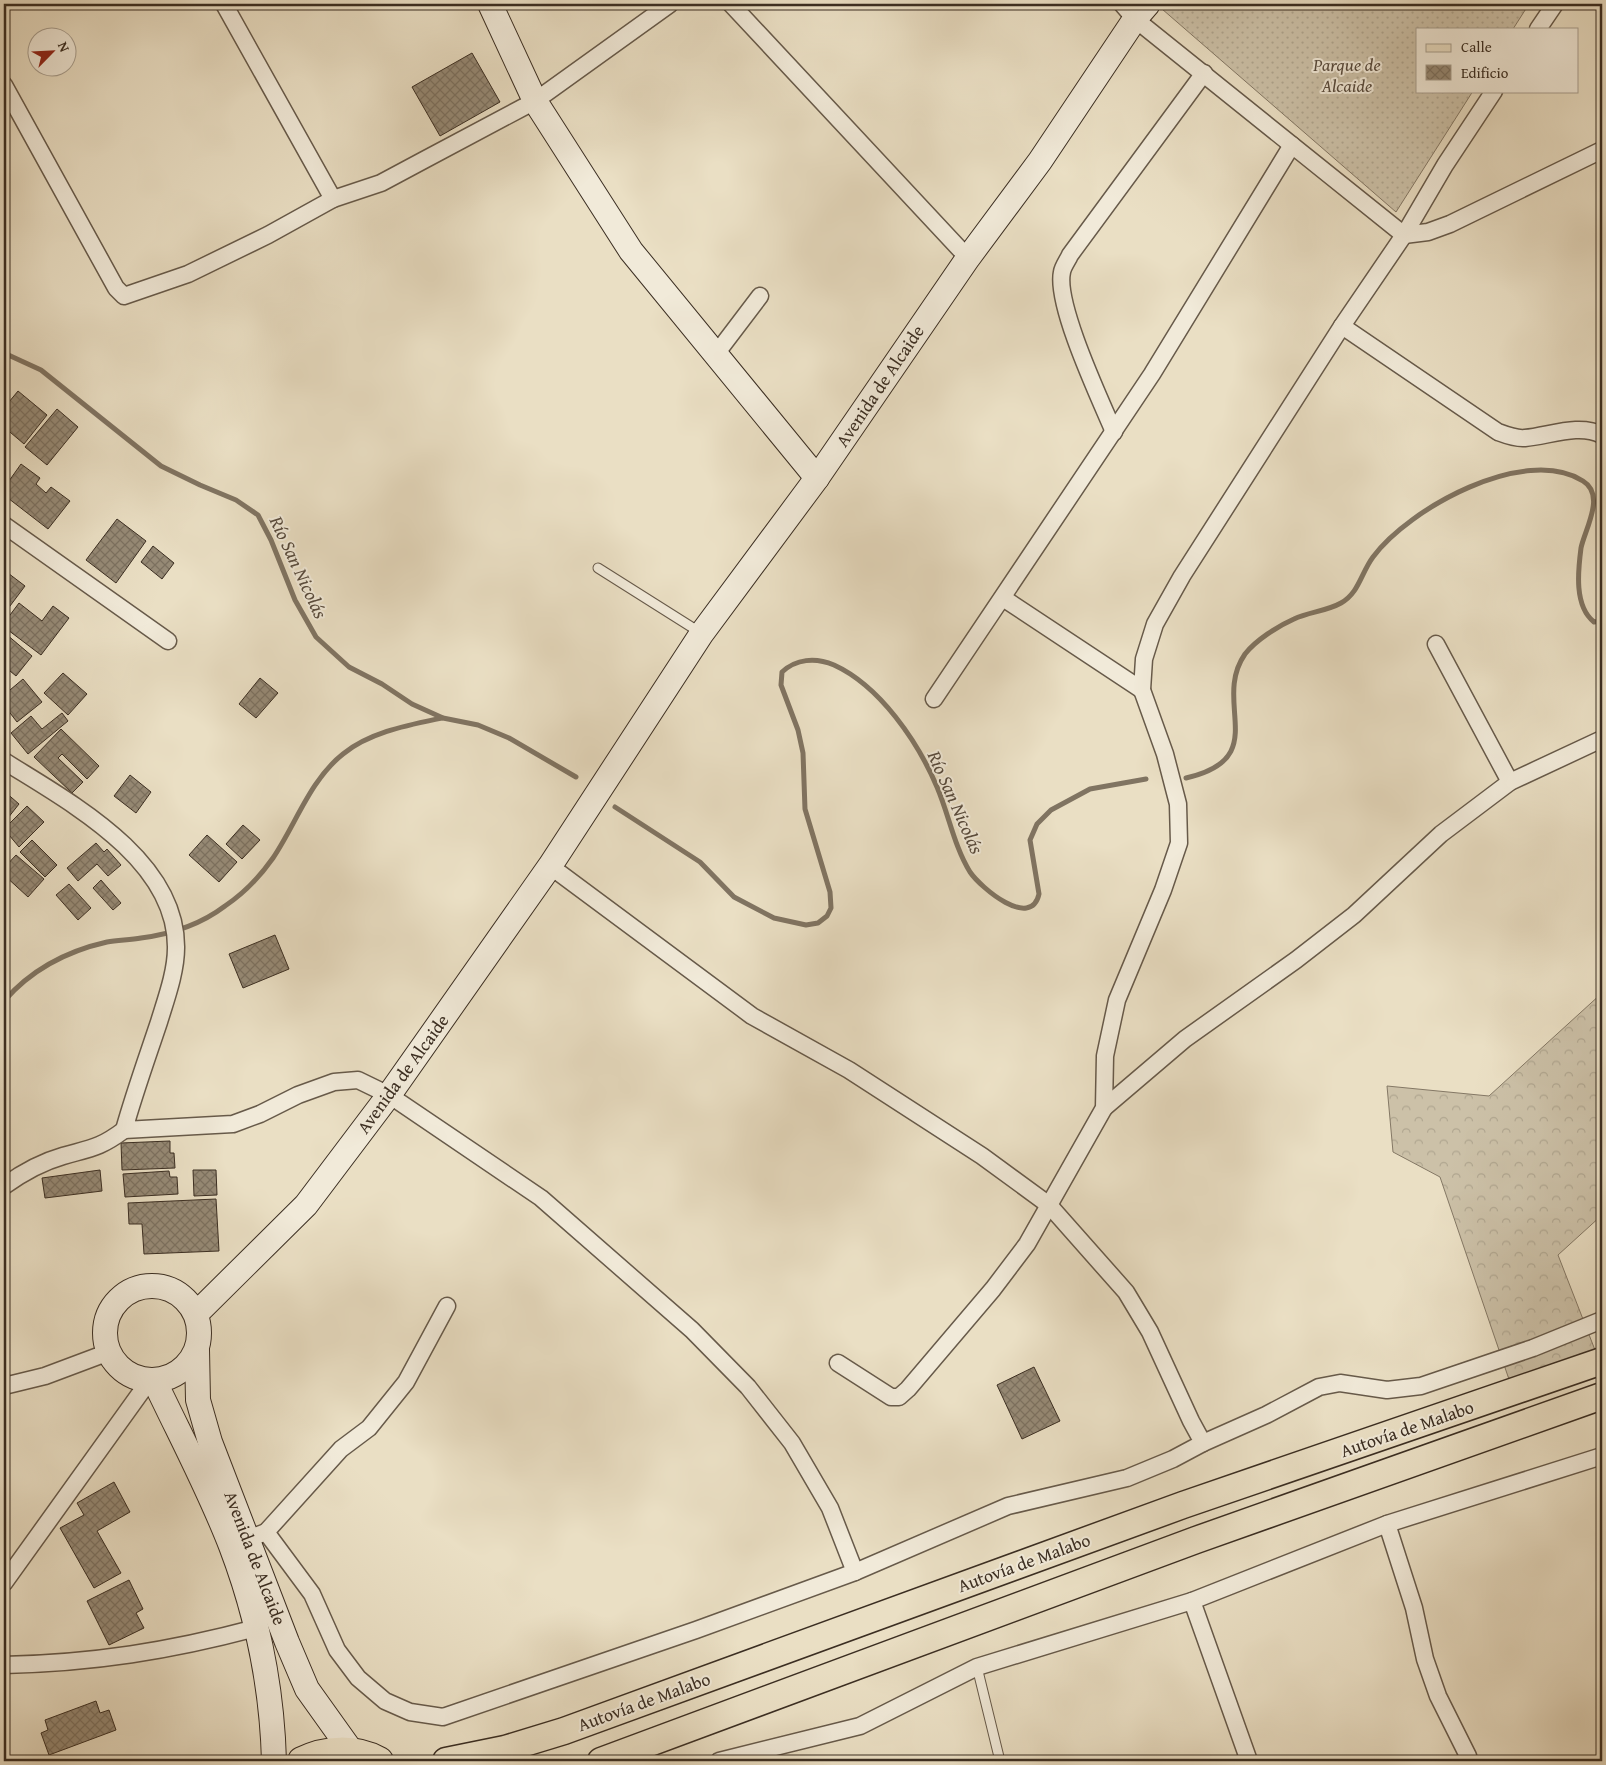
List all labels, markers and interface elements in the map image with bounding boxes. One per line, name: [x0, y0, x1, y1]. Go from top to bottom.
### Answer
north arrow: [28, 28, 78, 78]
legend: [1416, 28, 1578, 92]
text: Calle: [1461, 36, 1492, 57]
text: N: [53, 38, 75, 56]
park label: Parque de Alcaide: [1312, 51, 1381, 99]
text: Edificio: [1461, 62, 1509, 83]
street label: Avenida de Alcaide: [829, 319, 930, 452]
water label: Río San Nicolás: [263, 510, 335, 623]
water label: Río San Nicolás: [920, 745, 991, 858]
street label: Avenida de Alcaide: [350, 1008, 455, 1139]
street label: Autovía de Malabo: [1336, 1393, 1477, 1464]
street label: Avenida de Alcaide: [217, 1487, 293, 1629]
street label: Autovía de Malabo: [954, 1526, 1094, 1599]
street label: Autovía de Malabo: [574, 1665, 714, 1738]

